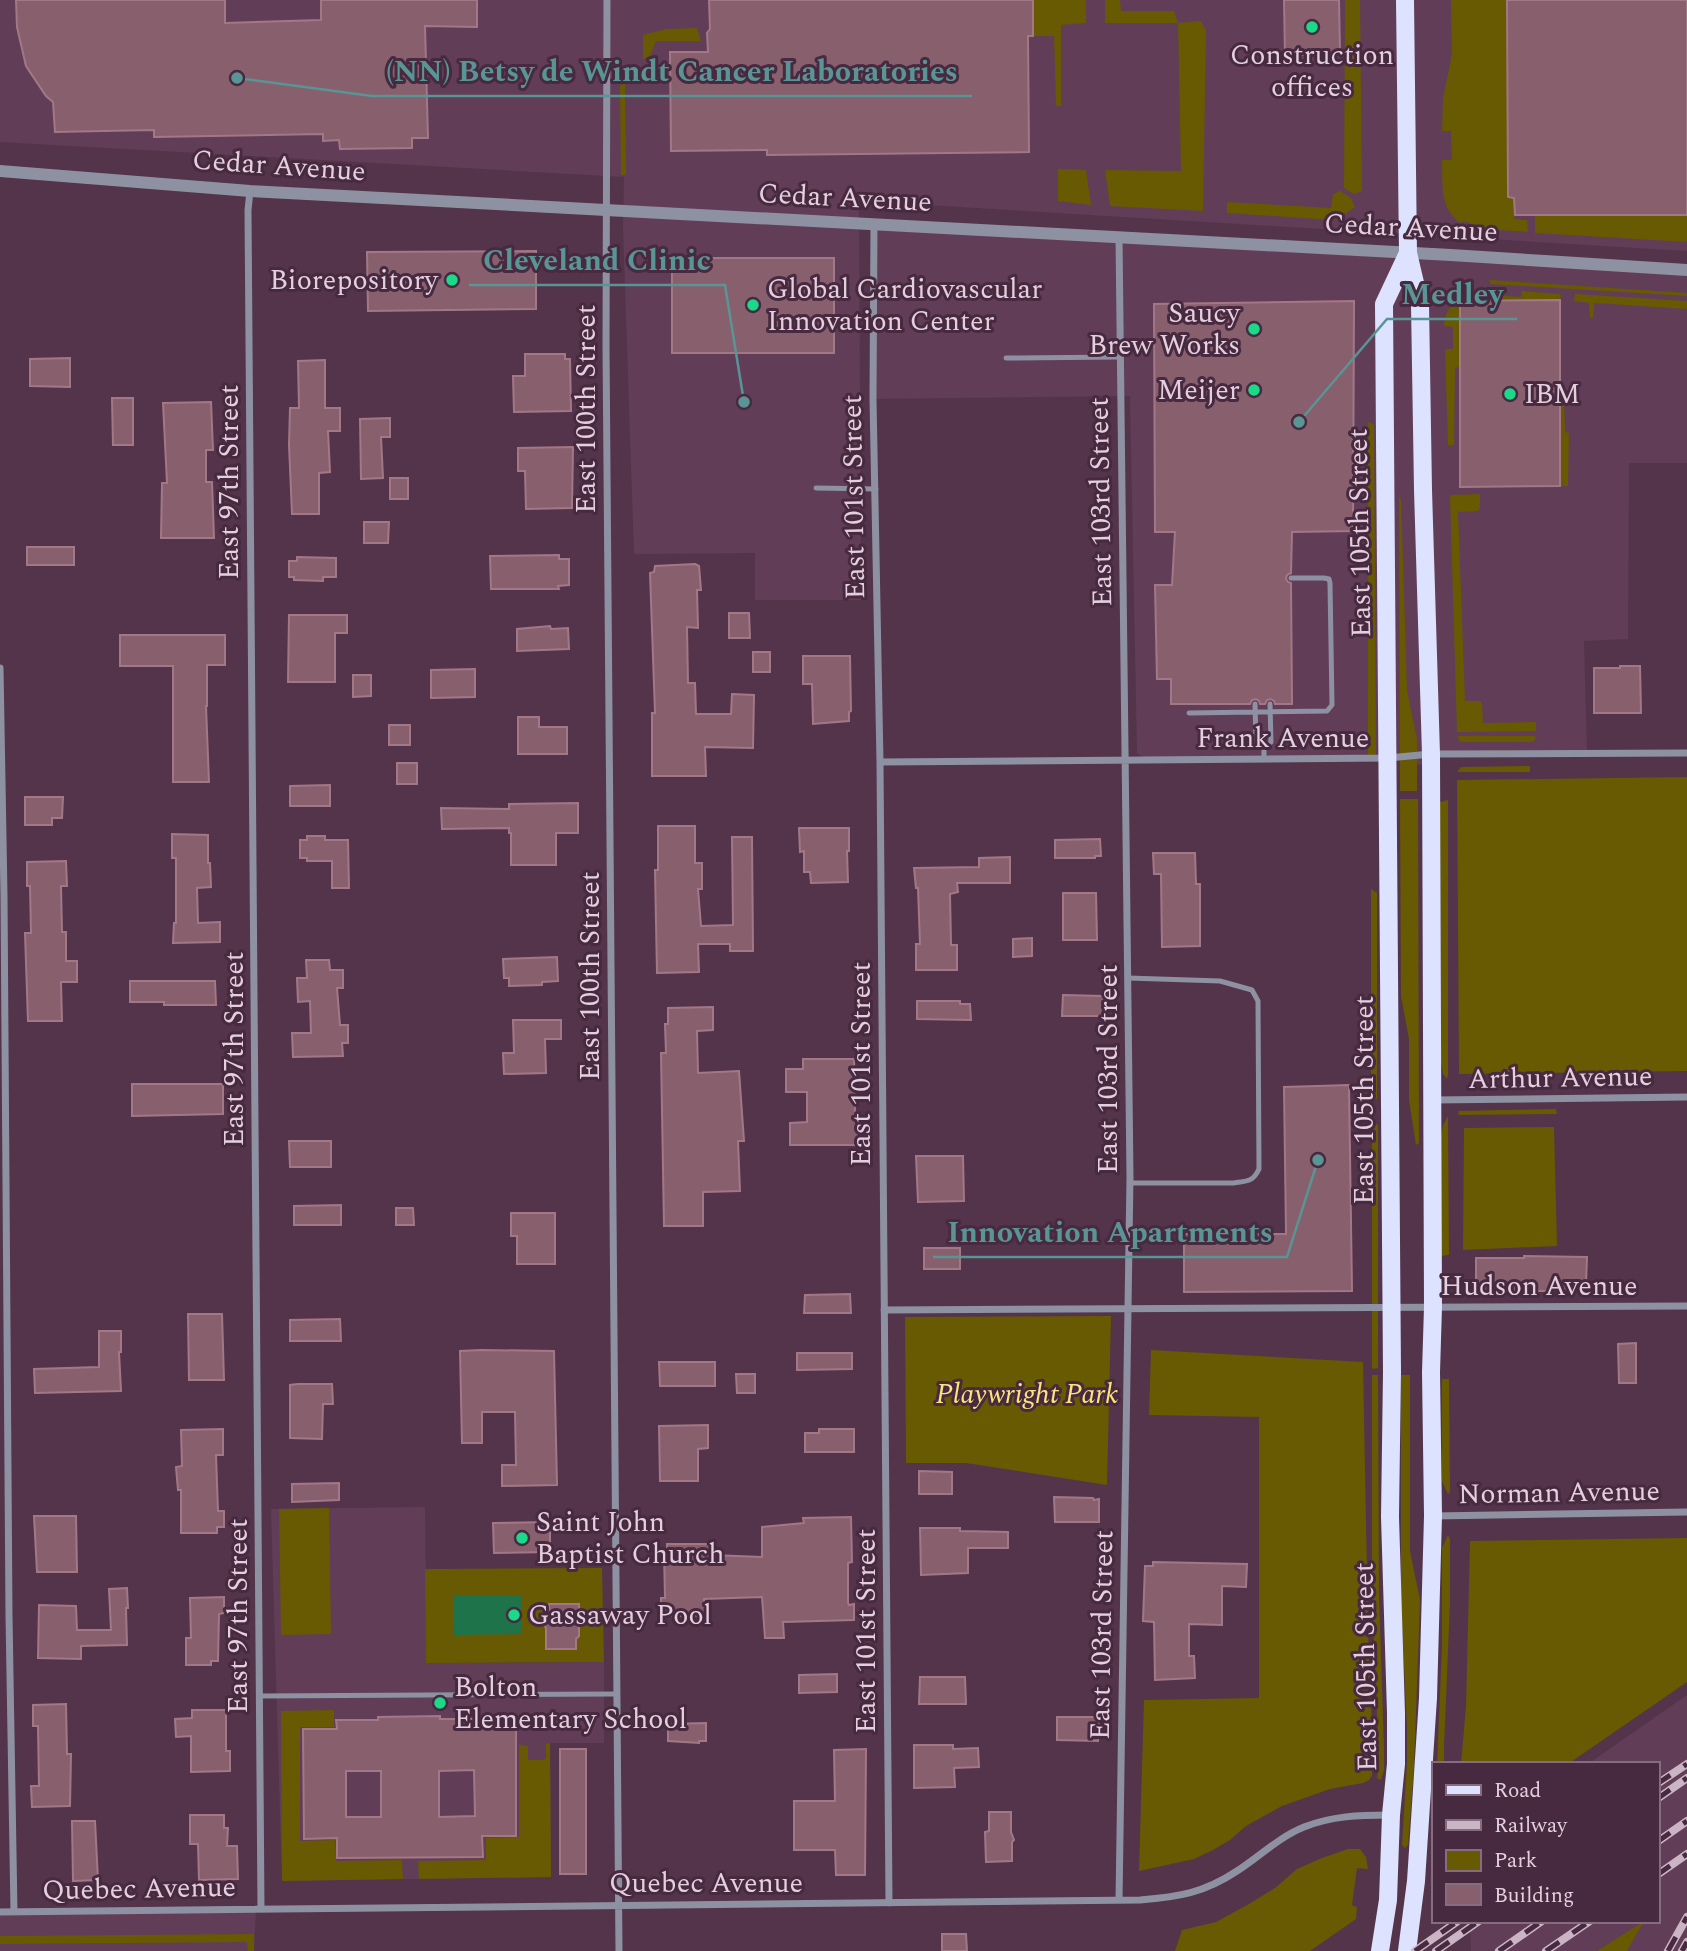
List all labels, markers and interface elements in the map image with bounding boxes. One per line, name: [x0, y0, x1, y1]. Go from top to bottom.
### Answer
marker: Construction offices: [1304, 19, 1320, 35]
place label: Construction offices: [1230, 34, 1394, 109]
callout: (NN) Betsy de Windt Cancer Laboratories: [372, 45, 972, 96]
text: (NN) Betsy de Windt Cancer Laboratories: [386, 49, 958, 95]
street label: Cedar Avenue: [191, 138, 367, 194]
street label: Cedar Avenue: [757, 172, 933, 224]
street label: Cedar Avenue: [1323, 202, 1499, 254]
callout: Cleveland Clinic: [469, 234, 725, 285]
text: Cleveland Clinic: [483, 238, 711, 284]
place label: Biorepository: [269, 259, 440, 302]
place label: Global Cardiovascular Innovation Center: [767, 268, 1042, 343]
callout: Medley: [1387, 268, 1517, 319]
marker: Biorepository: [444, 272, 460, 288]
text: Medley: [1401, 272, 1505, 318]
place label: Saucy Brew Works: [1089, 292, 1242, 367]
marker: Global Cardiovascular Innovation Center: [745, 297, 761, 313]
street label: East 100th Street: [565, 304, 608, 514]
marker: Saucy Brew Works: [1246, 321, 1262, 337]
place label: Meijer: [1157, 369, 1240, 412]
place label: IBM: [1524, 373, 1580, 416]
marker: Meijer: [1246, 382, 1262, 398]
street label: East 97th Street: [208, 384, 251, 580]
marker: IBM: [1502, 386, 1518, 402]
street label: East 101st Street: [831, 394, 877, 600]
street label: East 103rd Street: [1078, 397, 1124, 607]
street label: East 105th Street: [1337, 428, 1383, 638]
street label: Frank Avenue: [1197, 717, 1369, 760]
street label: East 100th Street: [569, 871, 612, 1081]
street label: East 97th Street: [213, 951, 256, 1147]
street label: East 101st Street: [840, 961, 883, 1166]
street label: East 103rd Street: [1087, 964, 1130, 1174]
street label: East 105th Street: [1343, 995, 1386, 1205]
street label: Arthur Avenue: [1467, 1055, 1653, 1101]
callout: Innovation Apartments: [933, 1206, 1287, 1257]
text: Innovation Apartments: [947, 1210, 1273, 1256]
street label: Hudson Avenue: [1441, 1265, 1637, 1308]
park label: Playwright Park: [936, 1373, 1118, 1416]
street label: Norman Avenue: [1458, 1470, 1660, 1516]
place label: Saint John Baptist Church: [536, 1501, 725, 1576]
street label: East 97th Street: [217, 1518, 260, 1714]
street label: East 101st Street: [845, 1528, 888, 1733]
marker: Saint John Baptist Church: [514, 1530, 530, 1546]
street label: East 103rd Street: [1079, 1530, 1125, 1740]
street label: East 105th Street: [1343, 1562, 1389, 1772]
place label: Gassaway Pool: [528, 1594, 712, 1637]
marker: Gassaway Pool: [506, 1607, 522, 1623]
place label: Bolton Elementary School: [454, 1666, 687, 1741]
marker: Bolton Elementary School: [432, 1695, 448, 1711]
legend: [1432, 1762, 1659, 1923]
text: Road: [1494, 1775, 1541, 1807]
text: Railway: [1494, 1810, 1568, 1842]
text: Park: [1494, 1845, 1538, 1877]
street label: Quebec Avenue: [609, 1862, 803, 1905]
street label: Quebec Avenue: [42, 1866, 236, 1912]
text: Building: [1494, 1880, 1574, 1912]

